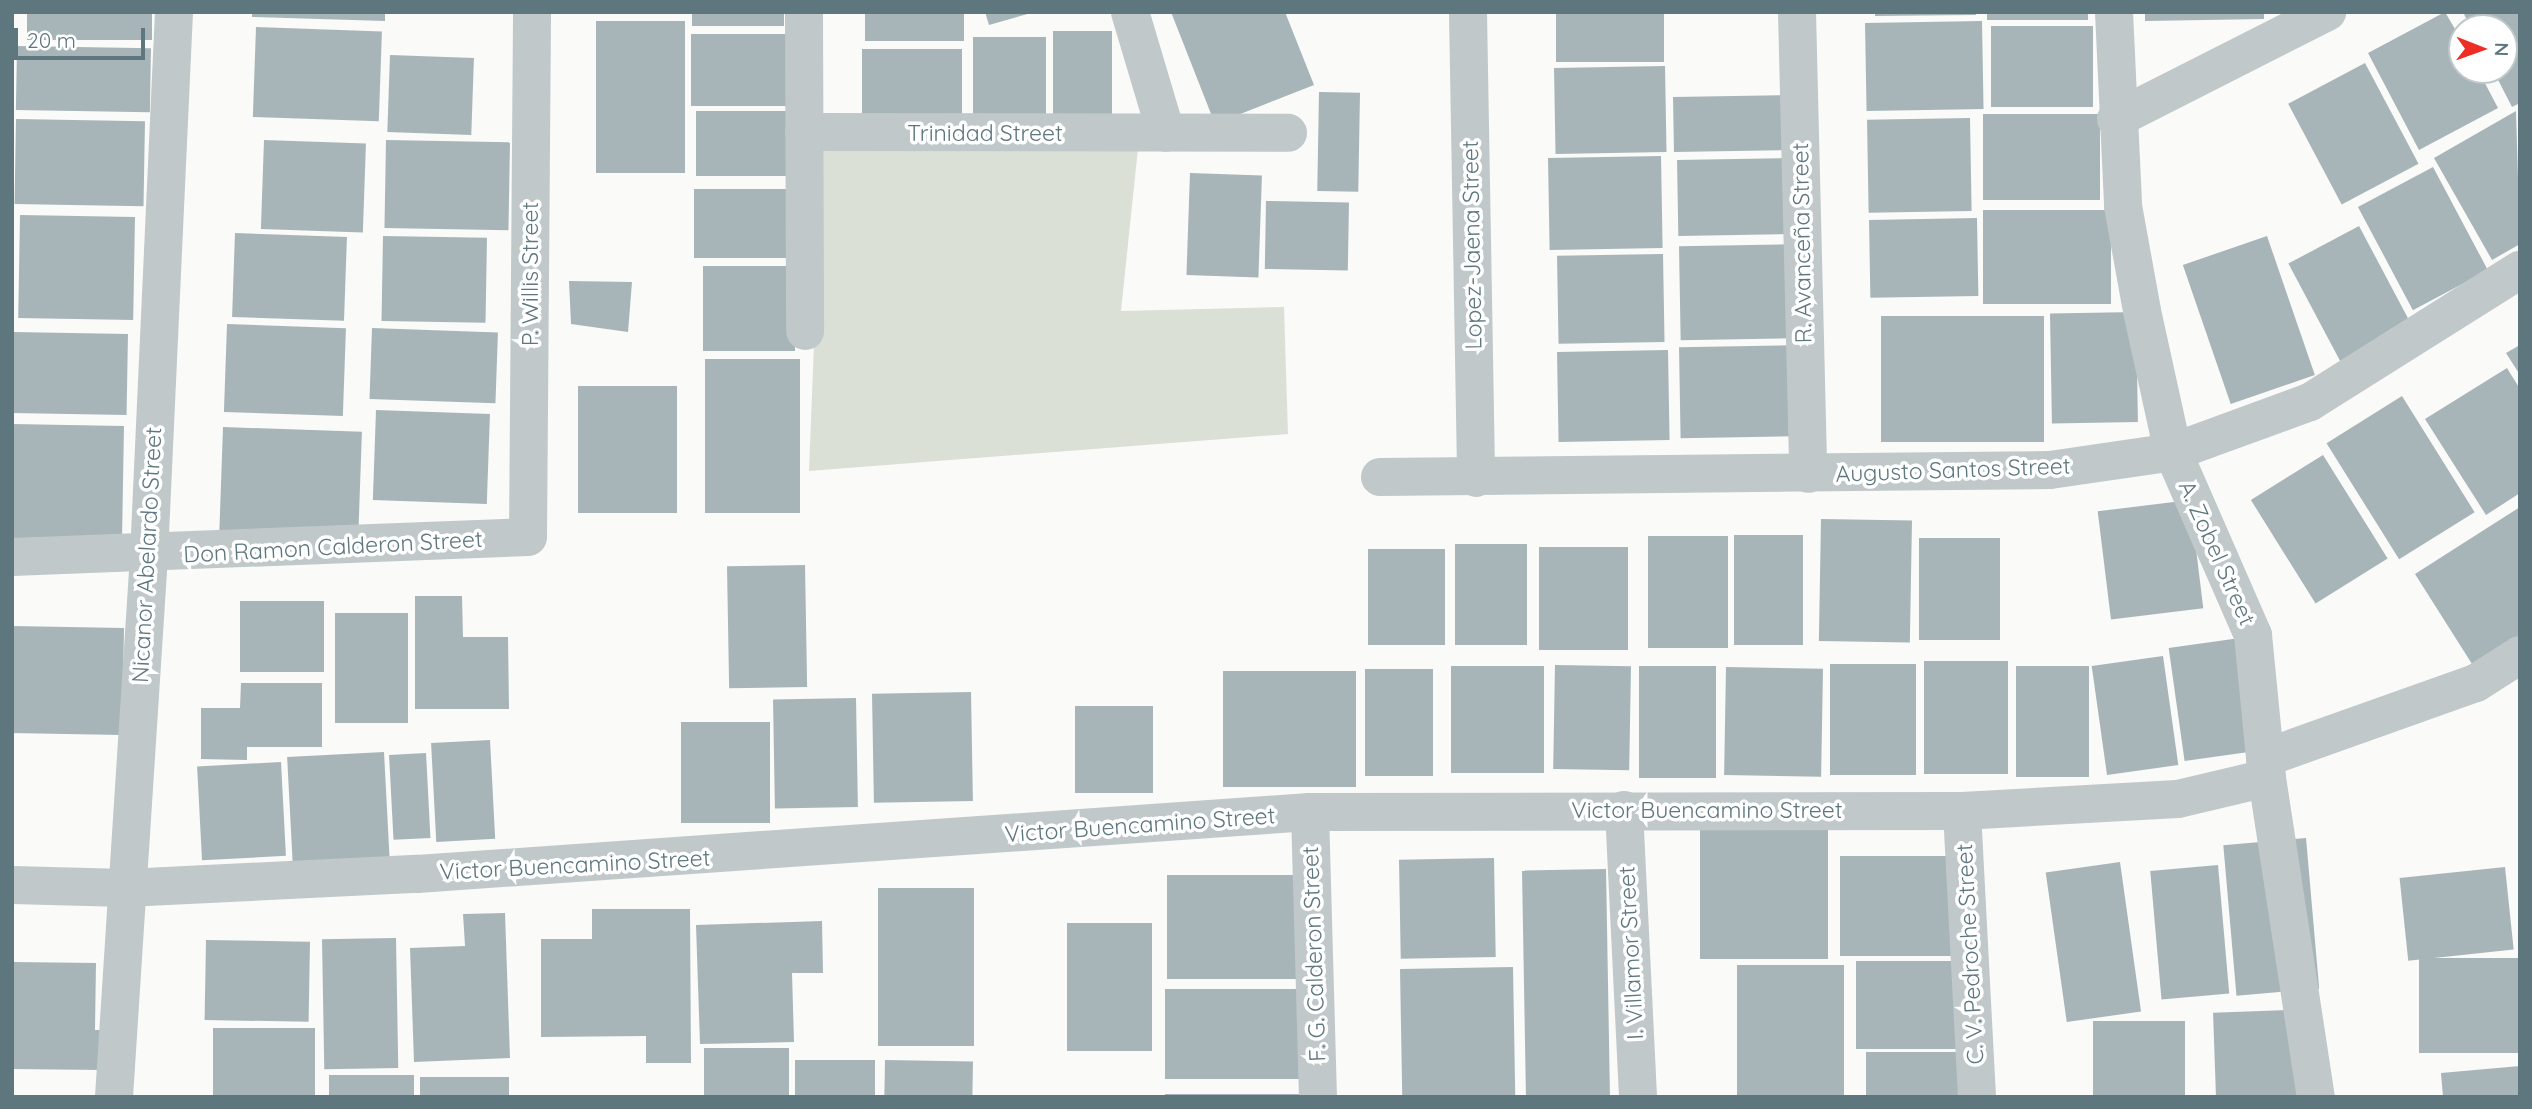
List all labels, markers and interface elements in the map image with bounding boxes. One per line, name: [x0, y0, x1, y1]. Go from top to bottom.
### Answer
scale bar: [18, 14, 149, 58]
north arrow: [2448, 14, 2518, 84]
text: 20 m: [27, 27, 76, 53]
text: N: [2490, 42, 2514, 57]
street label: Trinidad Street: [907, 119, 1063, 147]
street label: Lopez-Jaena Street: [1456, 140, 1488, 350]
street label: R. Avanceña Street: [1786, 142, 1818, 344]
street label: P. Willis Street: [516, 202, 544, 346]
street label: Nicanor Abelardo Street: [127, 426, 167, 684]
street label: Augusto Santos Street: [1835, 452, 2071, 488]
street label: A. Zobel Street: [2173, 476, 2261, 630]
street label: Don Ramon Calderon Street: [183, 525, 483, 569]
street label: Victor Buencamino Street: [1571, 796, 1843, 824]
street label: Victor Buencamino Street: [1004, 802, 1276, 848]
street label: C. V. Pedroche Street: [1950, 843, 1990, 1065]
street label: Victor Buencamino Street: [439, 844, 711, 886]
street label: F. G. Calderon Street: [1296, 846, 1332, 1062]
street label: I. Villamor Street: [1613, 866, 1649, 1040]

